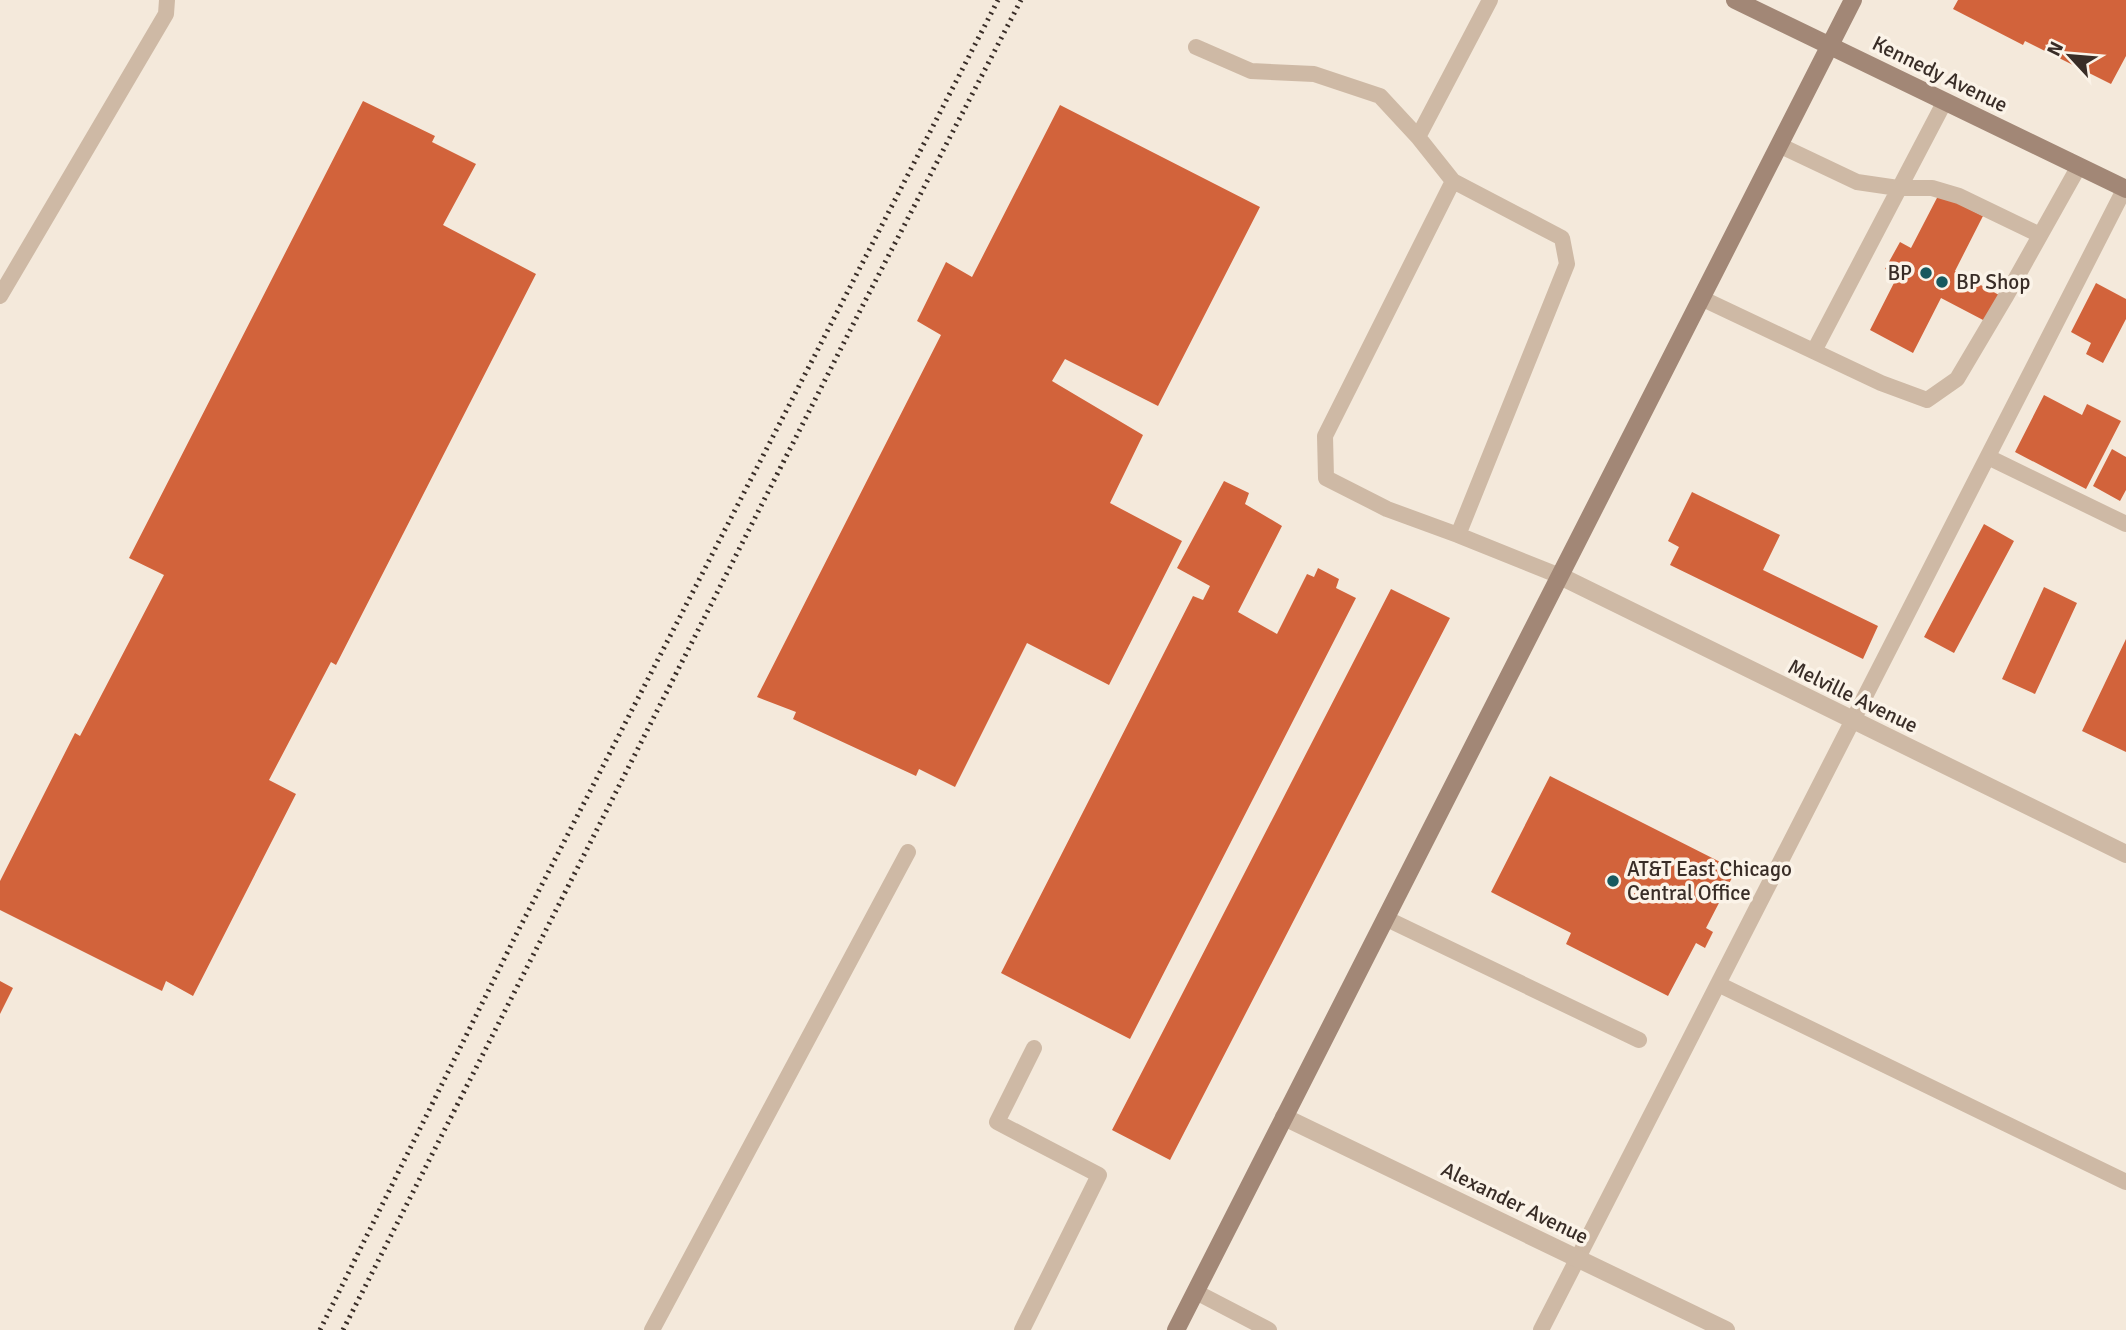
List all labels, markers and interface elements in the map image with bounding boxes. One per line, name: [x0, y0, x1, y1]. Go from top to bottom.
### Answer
north arrow: [2035, 21, 2105, 91]
street label: Kennedy Avenue: [1868, 30, 2012, 118]
text: N: [2042, 38, 2069, 60]
place label: BP: [1887, 260, 1912, 286]
marker: BP: [1918, 265, 1934, 281]
place label: BP Shop: [1956, 269, 2030, 295]
marker: BP Shop: [1934, 274, 1950, 290]
street label: Melville Avenue: [1784, 653, 1922, 739]
place label: AT&T East Chicago Central Office: [1627, 856, 1792, 906]
marker: AT&T East Chicago Central Office: [1605, 873, 1621, 889]
street label: Alexander Avenue: [1437, 1156, 1593, 1250]

